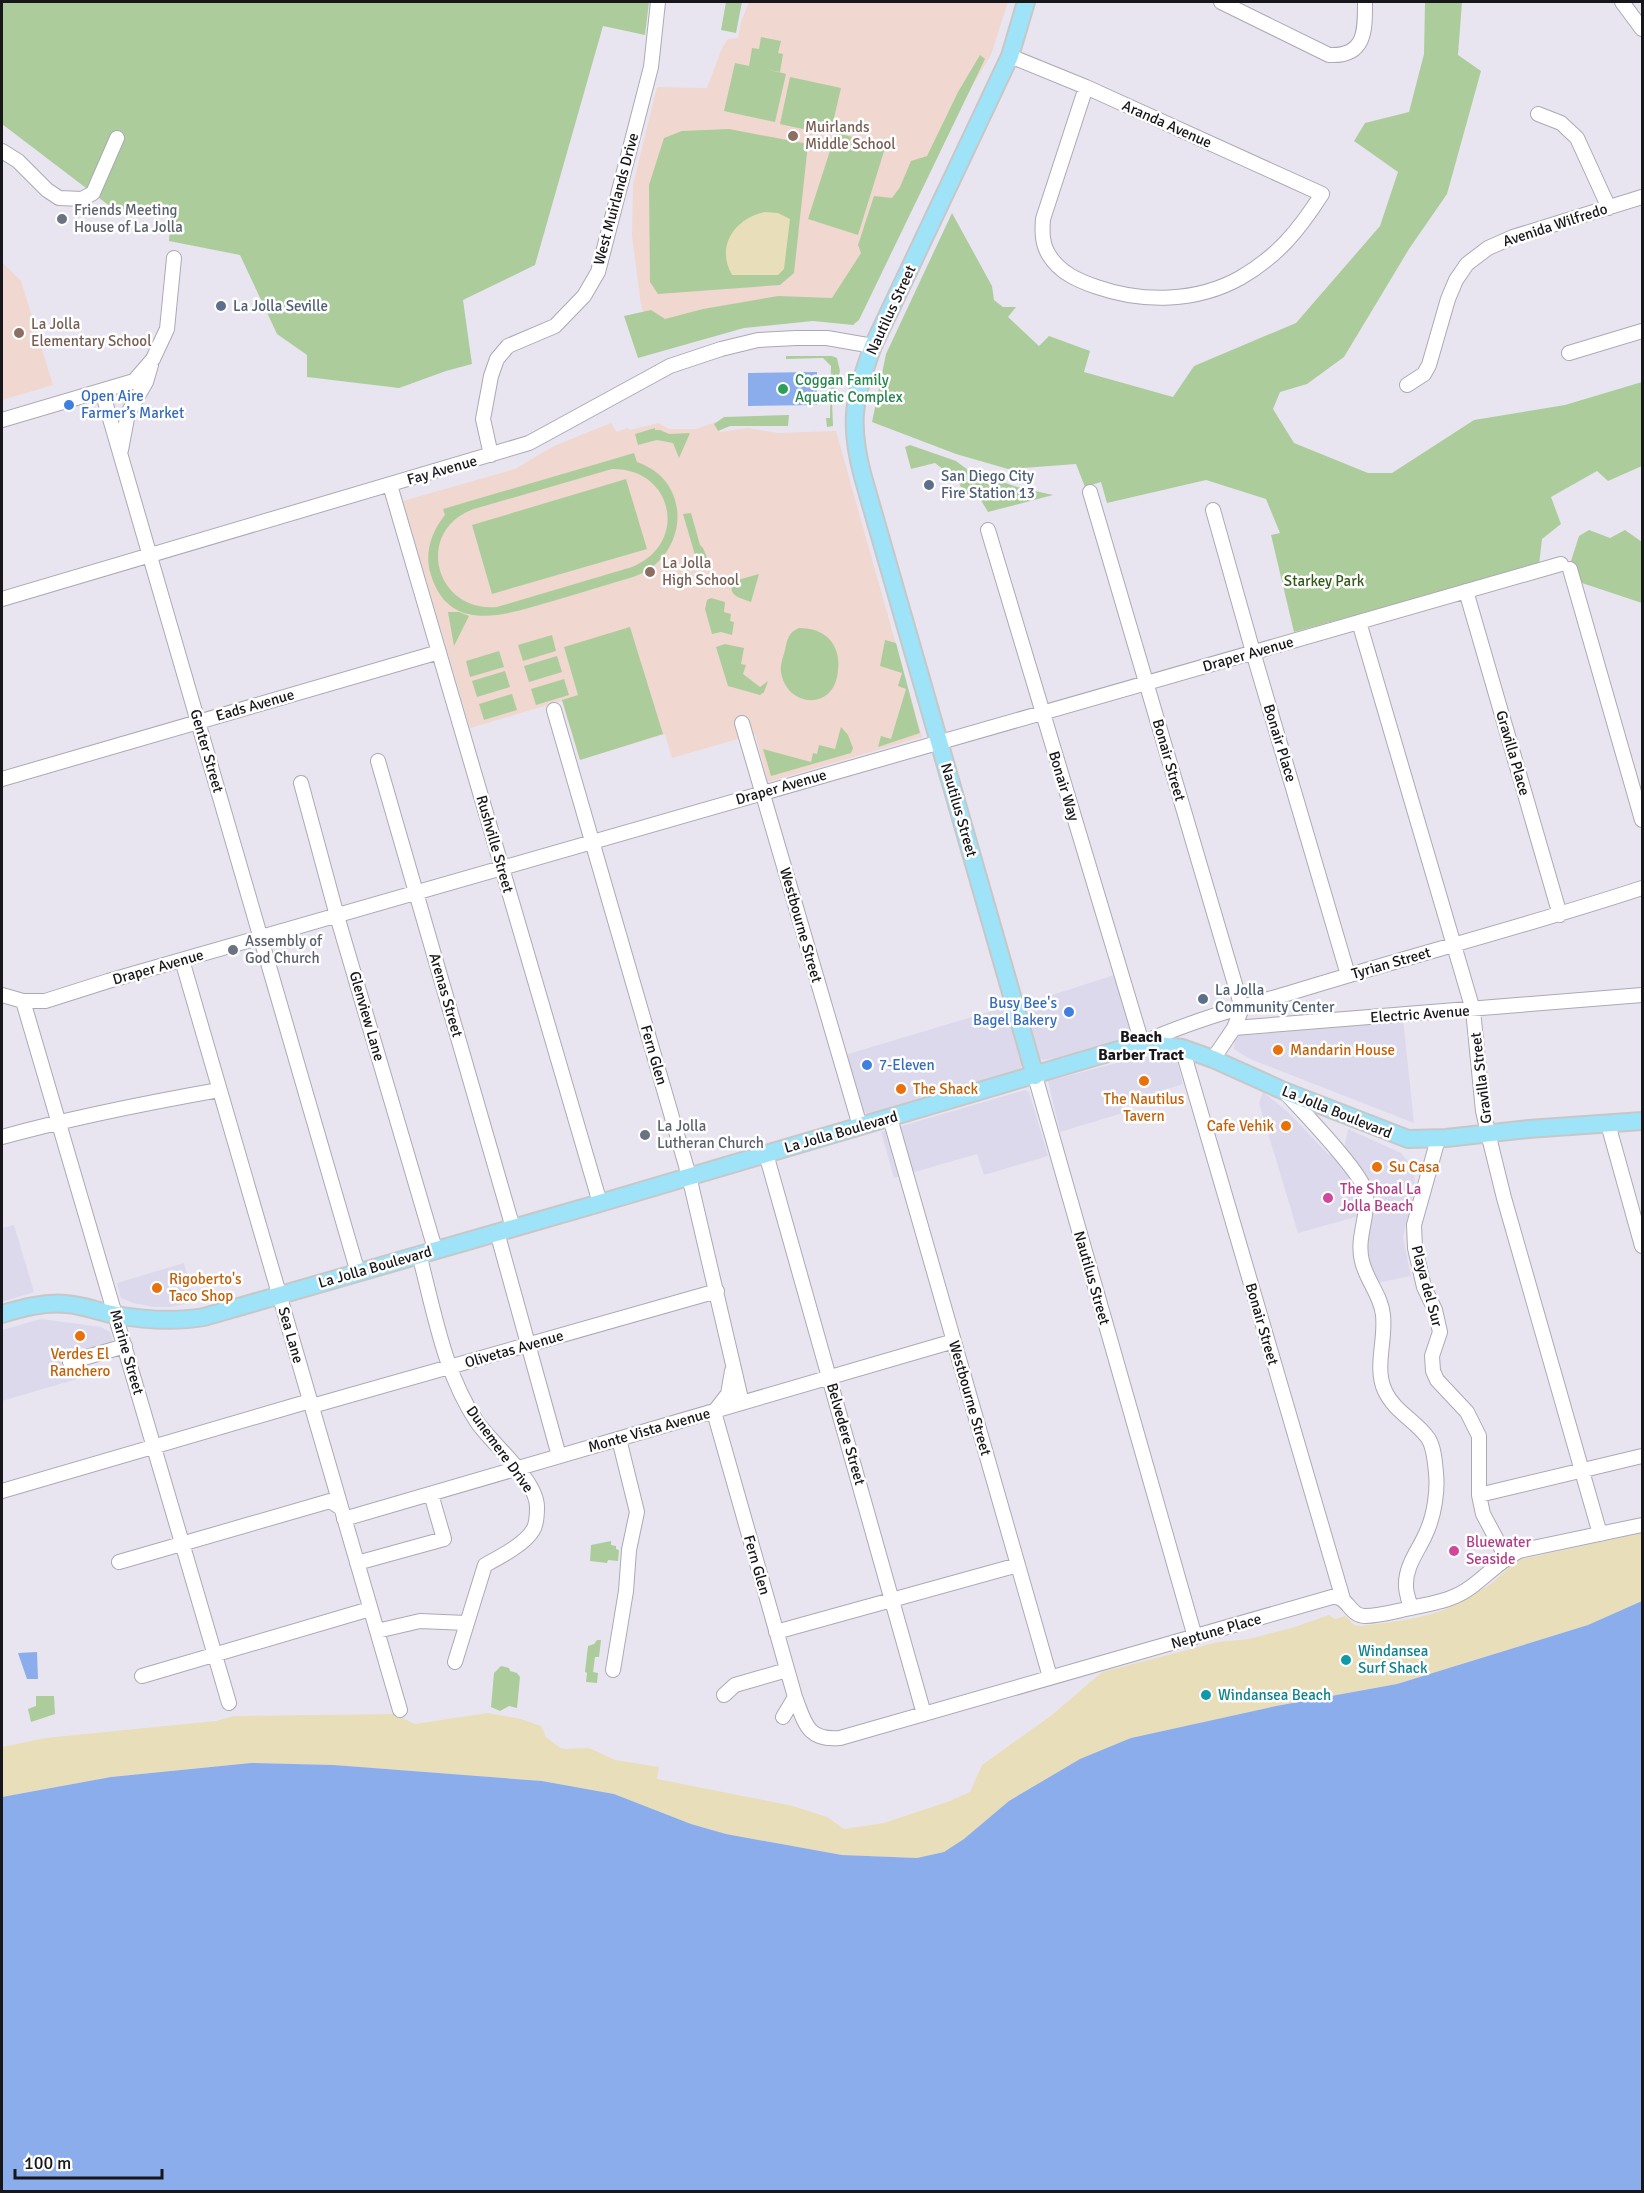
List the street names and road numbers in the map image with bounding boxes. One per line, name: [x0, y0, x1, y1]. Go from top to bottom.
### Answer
street label: Aranda Avenue: [1119, 96, 1215, 152]
street label: West Muirlands Drive: [590, 131, 642, 267]
street label: Avenida Wilfredo: [1500, 200, 1610, 250]
street label: Nautilus Street: [862, 262, 920, 358]
street label: Fay Avenue: [405, 451, 479, 489]
street label: Draper Avenue: [1200, 632, 1296, 676]
street label: Eads Avenue: [214, 685, 296, 725]
street label: Bonair Place: [1260, 702, 1300, 784]
street label: Genter Street: [187, 707, 227, 795]
street label: Gravilla Place: [1492, 708, 1534, 798]
street label: Bonair Street: [1149, 717, 1189, 803]
street label: Bonair Way: [1045, 749, 1083, 823]
street label: Nautilus Street: [937, 761, 981, 859]
street label: Draper Avenue: [733, 765, 829, 809]
street label: Rushville Street: [472, 793, 518, 895]
street label: Westbourne Street: [776, 865, 826, 985]
street label: Tyrian Street: [1349, 943, 1433, 983]
street label: Draper Avenue: [110, 945, 206, 989]
street label: Arenas Street: [425, 951, 467, 1039]
street label: Glenview Lane: [346, 969, 388, 1063]
street label: Electric Avenue: [1370, 1002, 1470, 1026]
street label: Fern Glen: [637, 1023, 671, 1087]
street label: Gravilla Street: [1466, 1031, 1496, 1125]
street label: La Jolla Boulevard: [1279, 1082, 1395, 1142]
street label: La Jolla Boulevard: [782, 1107, 900, 1157]
street label: Nautilus Street: [1070, 1229, 1114, 1327]
street label: La Jolla Boulevard: [316, 1242, 434, 1292]
street label: Playa del Sur: [1408, 1243, 1447, 1329]
street label: Bonair Street: [1242, 1281, 1282, 1367]
street label: Sea Lane: [274, 1305, 308, 1365]
street label: Marine Street: [106, 1307, 148, 1397]
street label: Olivetas Avenue: [463, 1326, 565, 1372]
street label: Westbourne Street: [945, 1338, 995, 1458]
street label: Belvedere Street: [823, 1381, 869, 1487]
street label: Dunemere Drive: [463, 1402, 537, 1496]
street label: Monte Vista Avenue: [586, 1404, 712, 1456]
street label: Fern Glen: [740, 1533, 774, 1597]
street label: Neptune Place: [1169, 1610, 1263, 1652]

